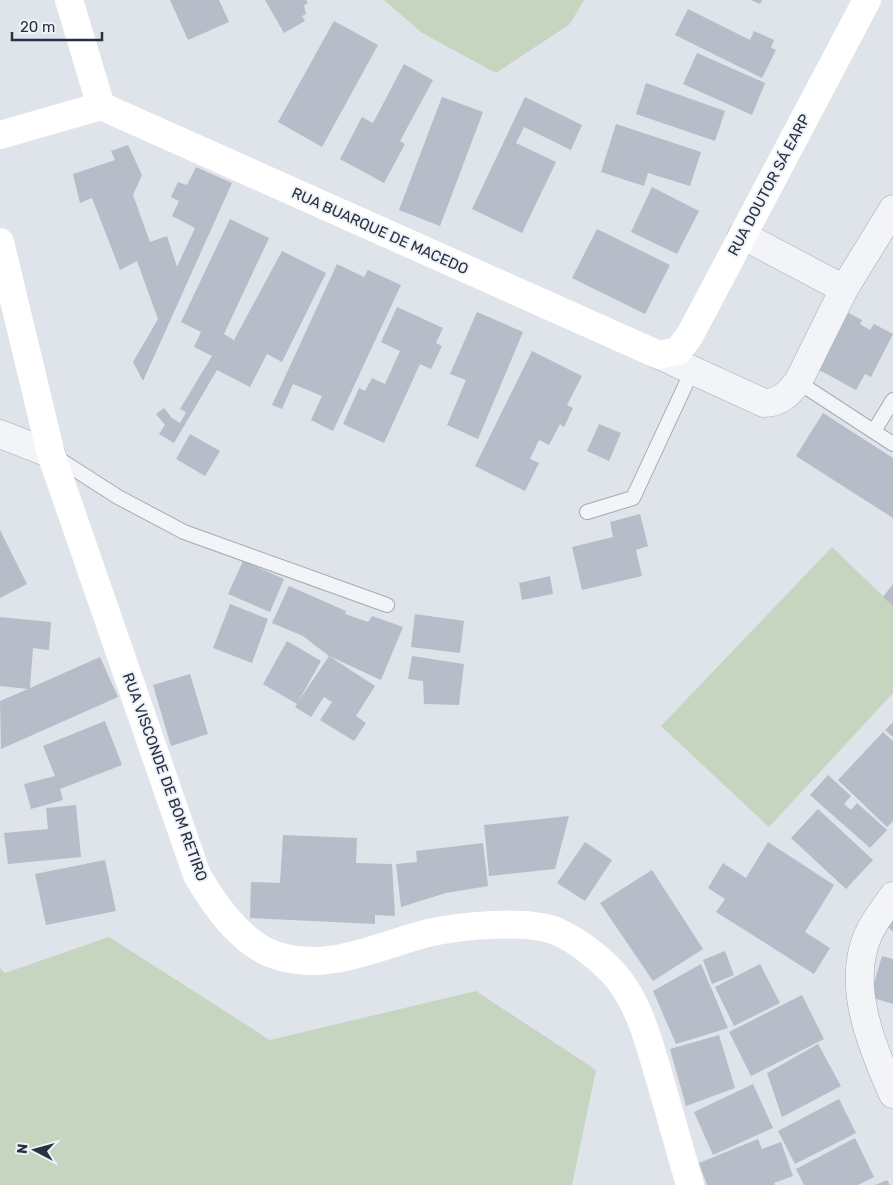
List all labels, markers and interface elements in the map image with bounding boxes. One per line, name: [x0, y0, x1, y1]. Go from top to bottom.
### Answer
scale bar: [12, 10, 102, 42]
text: 20 m: [20, 18, 55, 36]
street label: RUA DOUTOR SÁ EARP: [724, 111, 814, 259]
street label: RUA BUARQUE DE MACEDO: [289, 184, 471, 278]
street label: RUA VISCONDE DE BOM RETIRO: [119, 670, 211, 884]
north arrow: [10, 1125, 60, 1175]
text: N: [14, 1143, 32, 1155]

